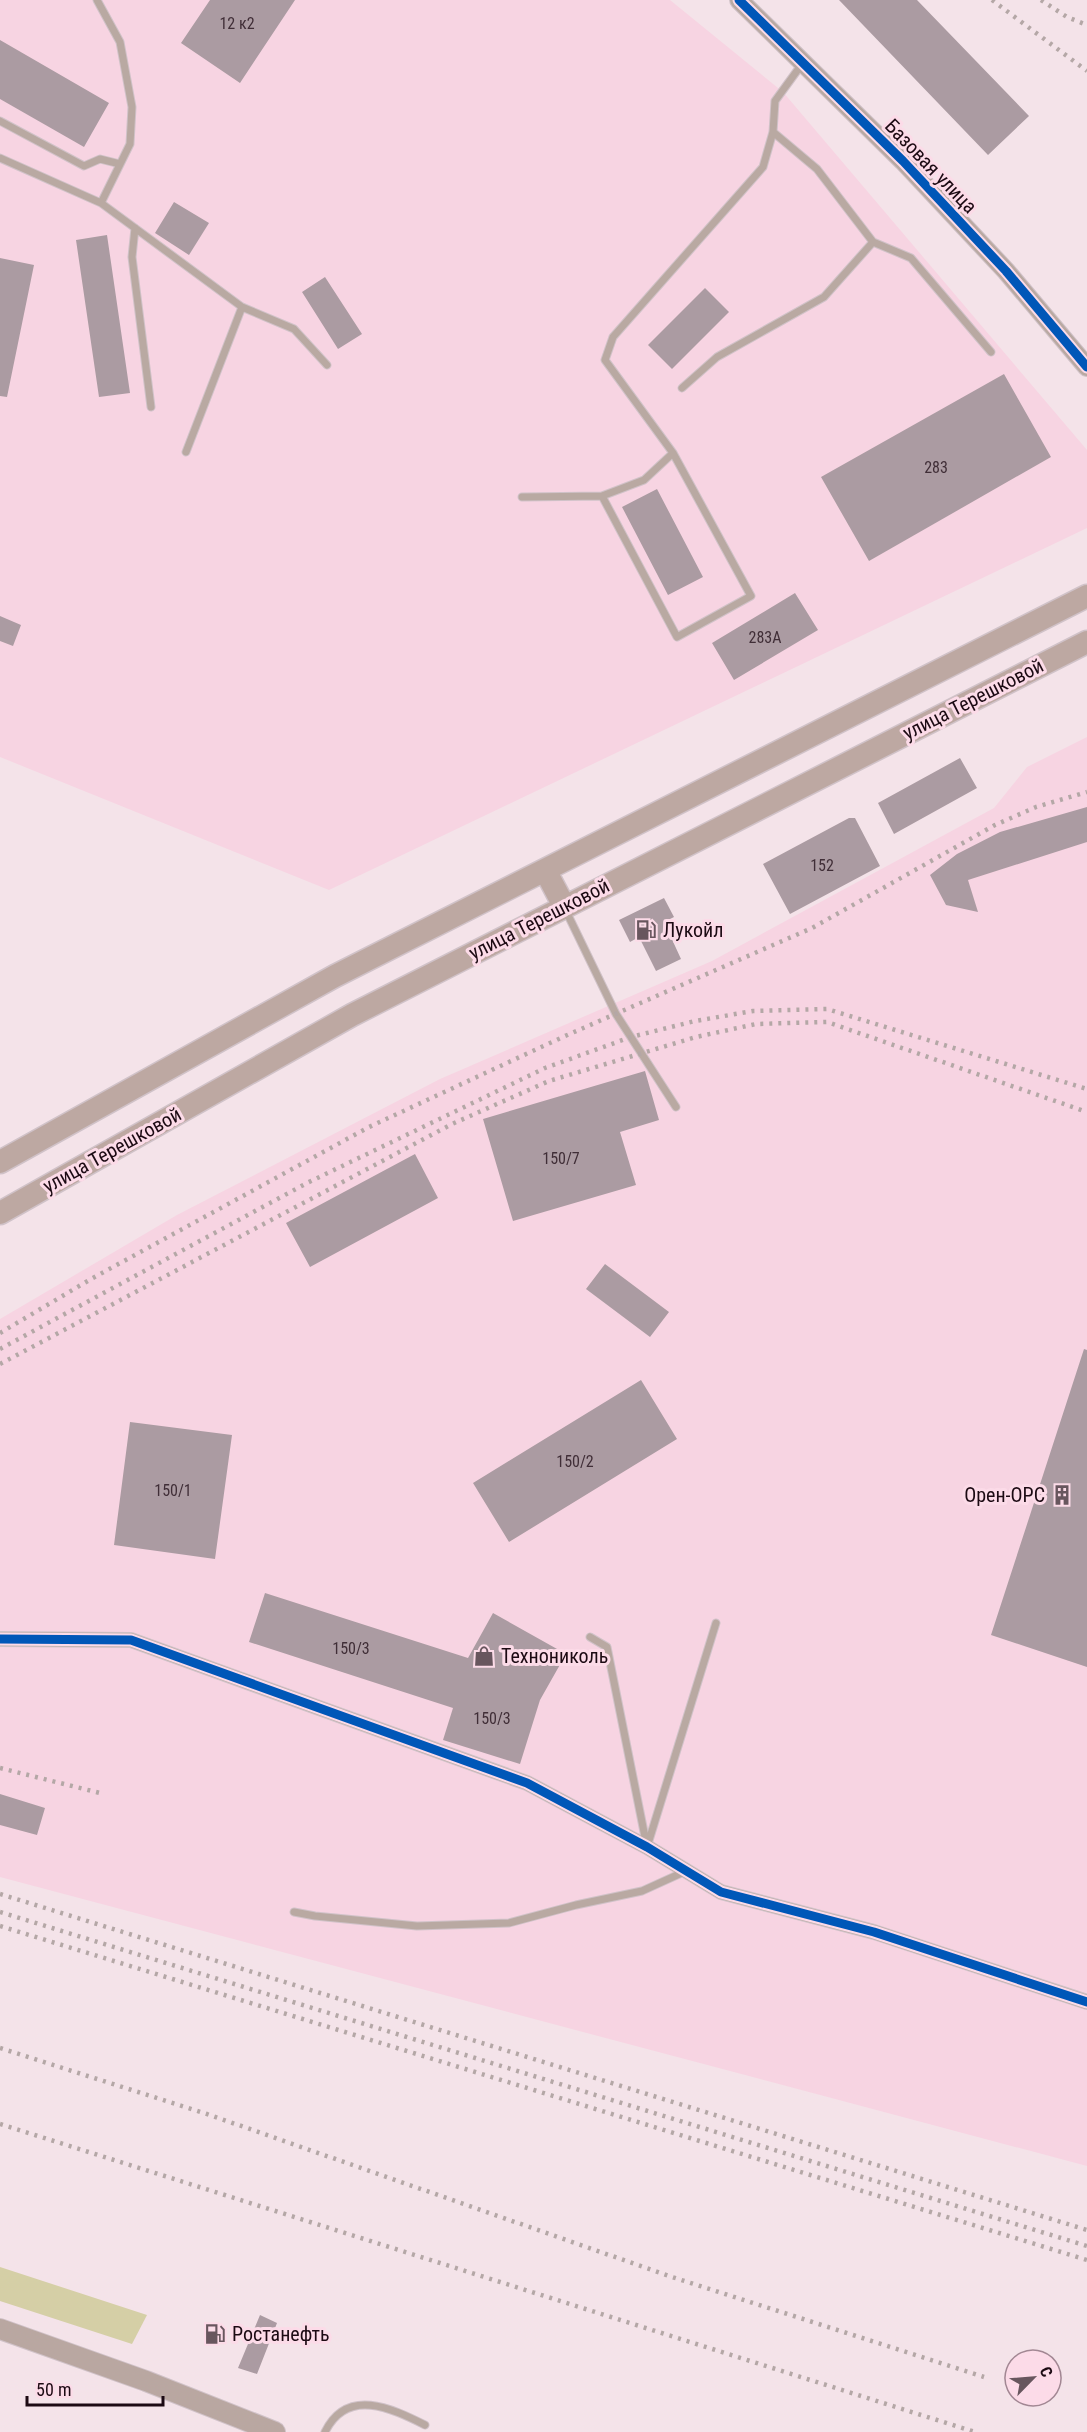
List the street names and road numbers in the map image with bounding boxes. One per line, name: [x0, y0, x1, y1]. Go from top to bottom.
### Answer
street label: Базовая улица: [880, 114, 982, 218]
street label: улица Терешковой: [899, 653, 1047, 745]
street label: улица Терешковой: [465, 873, 613, 965]
street label: улица Терешковой: [39, 1102, 185, 1198]

